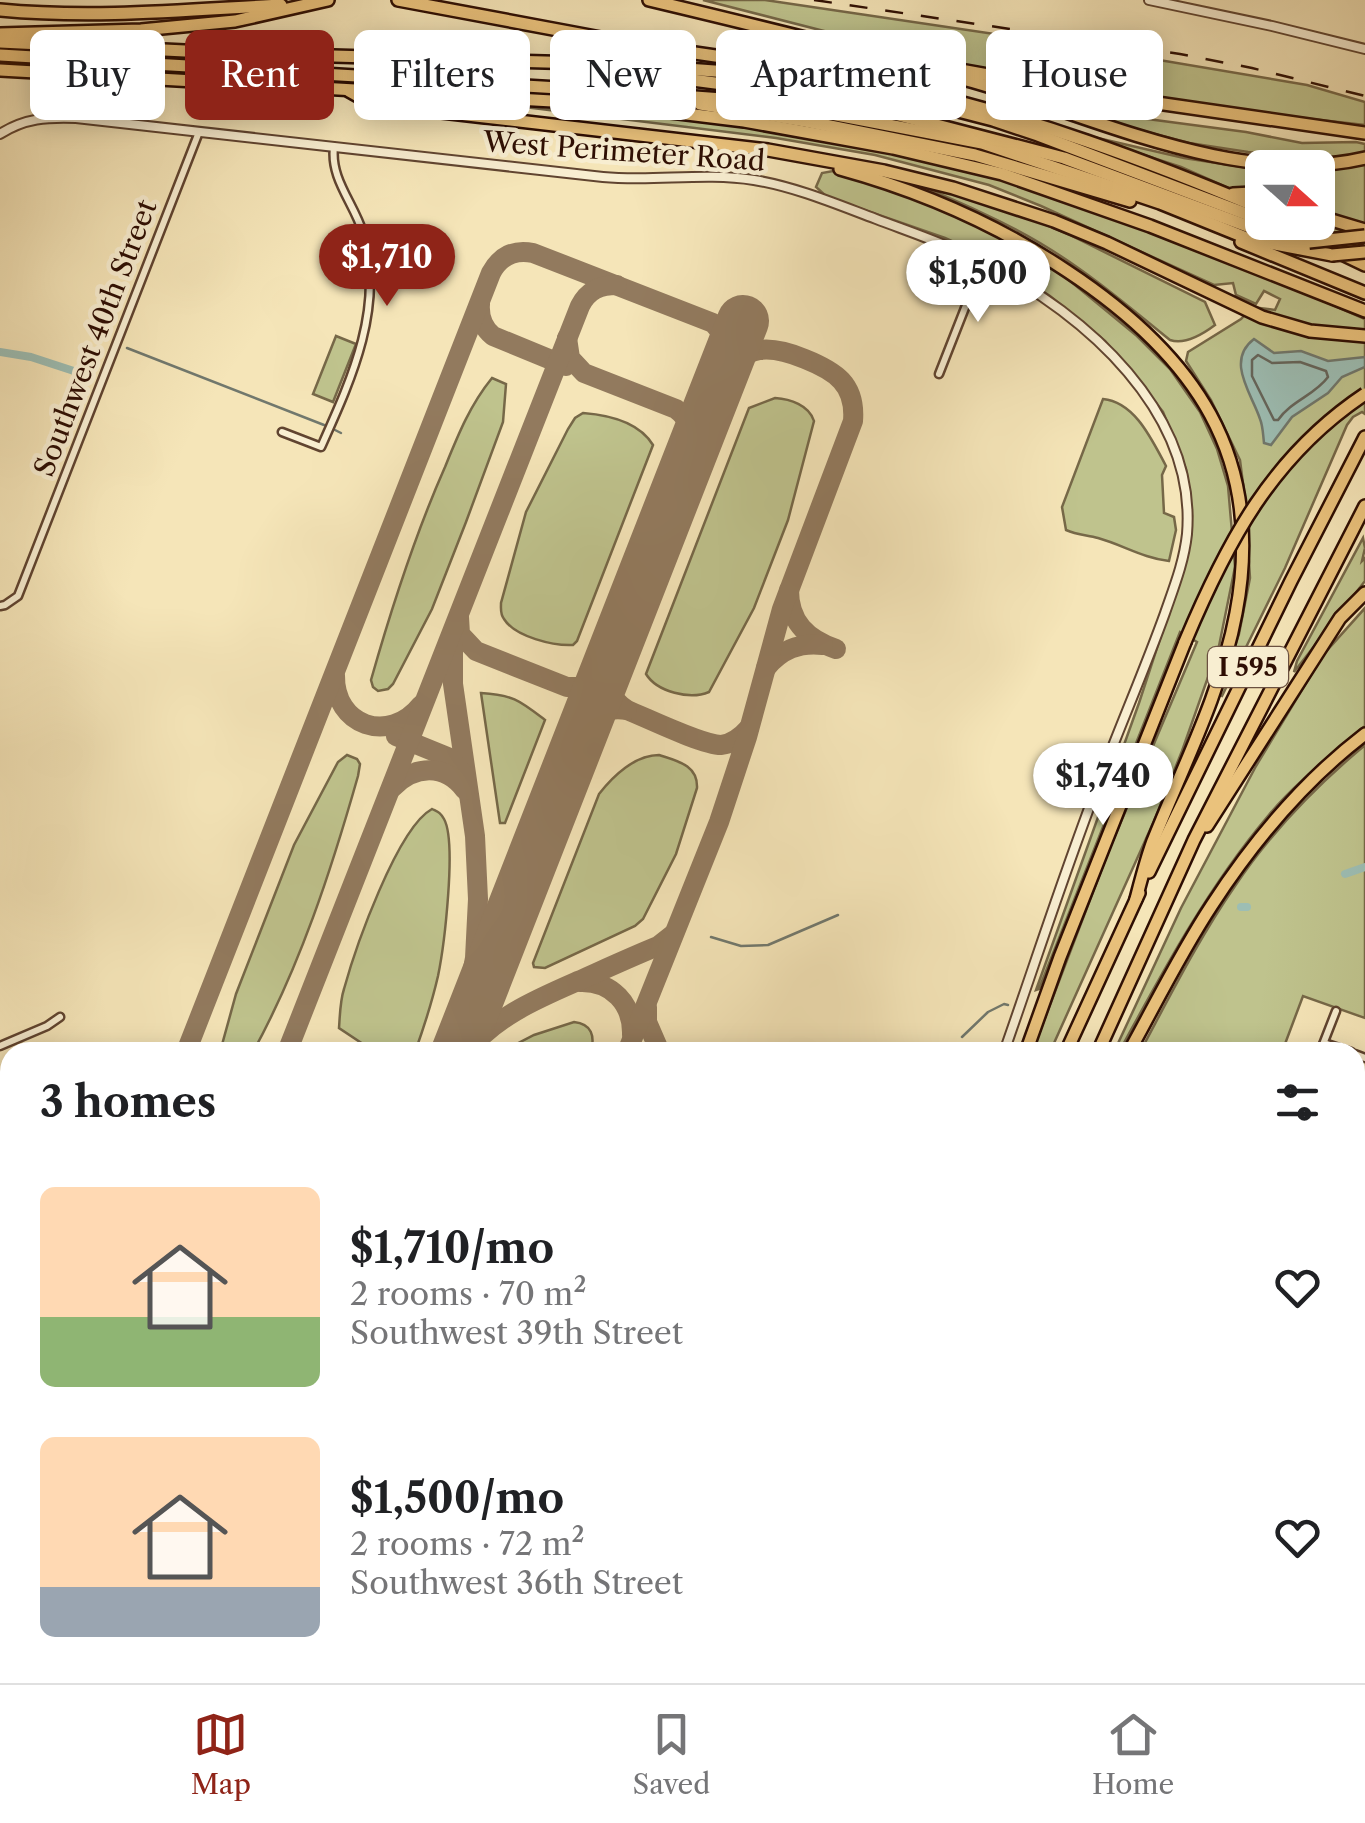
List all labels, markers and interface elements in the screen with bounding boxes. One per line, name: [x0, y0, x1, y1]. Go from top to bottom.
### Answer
chip: Buy: [30, 30, 165, 120]
chip: Rent: [185, 30, 334, 120]
chip: Filters: [354, 30, 530, 120]
chip: New: [550, 30, 696, 120]
chip: Apartment: [716, 30, 966, 120]
chip: House: [986, 30, 1163, 120]
street label: West Perimeter Road: [481, 124, 766, 178]
north arrow: [1245, 150, 1335, 240]
map controls: [1245, 150, 1335, 240]
street label: Southwest 40th Street: [27, 195, 164, 481]
pin: $1,710: [306, 224, 468, 309]
text: $1,710: [341, 237, 433, 276]
pin: $1,500: [897, 240, 1059, 325]
text: $1,500: [928, 253, 1028, 292]
road number: I 595: [1208, 647, 1288, 687]
pin: $1,740: [1022, 743, 1184, 828]
text: $1,740: [1055, 756, 1151, 795]
icon: filters: [1270, 1075, 1325, 1130]
text: 3 homes: [40, 1076, 216, 1128]
text: $1,710/mo: [350, 1222, 554, 1274]
icon: home: [120, 1227, 240, 1347]
icon: heart: [1270, 1260, 1325, 1315]
text: 2 rooms · 70 m²: [350, 1274, 586, 1313]
text: Southwest 39th Street: [350, 1313, 683, 1352]
text: $1,500/mo: [350, 1472, 564, 1524]
icon: home: [120, 1477, 240, 1597]
icon: heart: [1270, 1510, 1325, 1565]
text: 2 rooms · 72 m²: [350, 1524, 585, 1563]
text: Southwest 36th Street: [350, 1563, 683, 1602]
tab: Map: [191, 1707, 251, 1801]
tab: Saved: [633, 1707, 710, 1801]
tab: Home: [1092, 1707, 1174, 1801]

